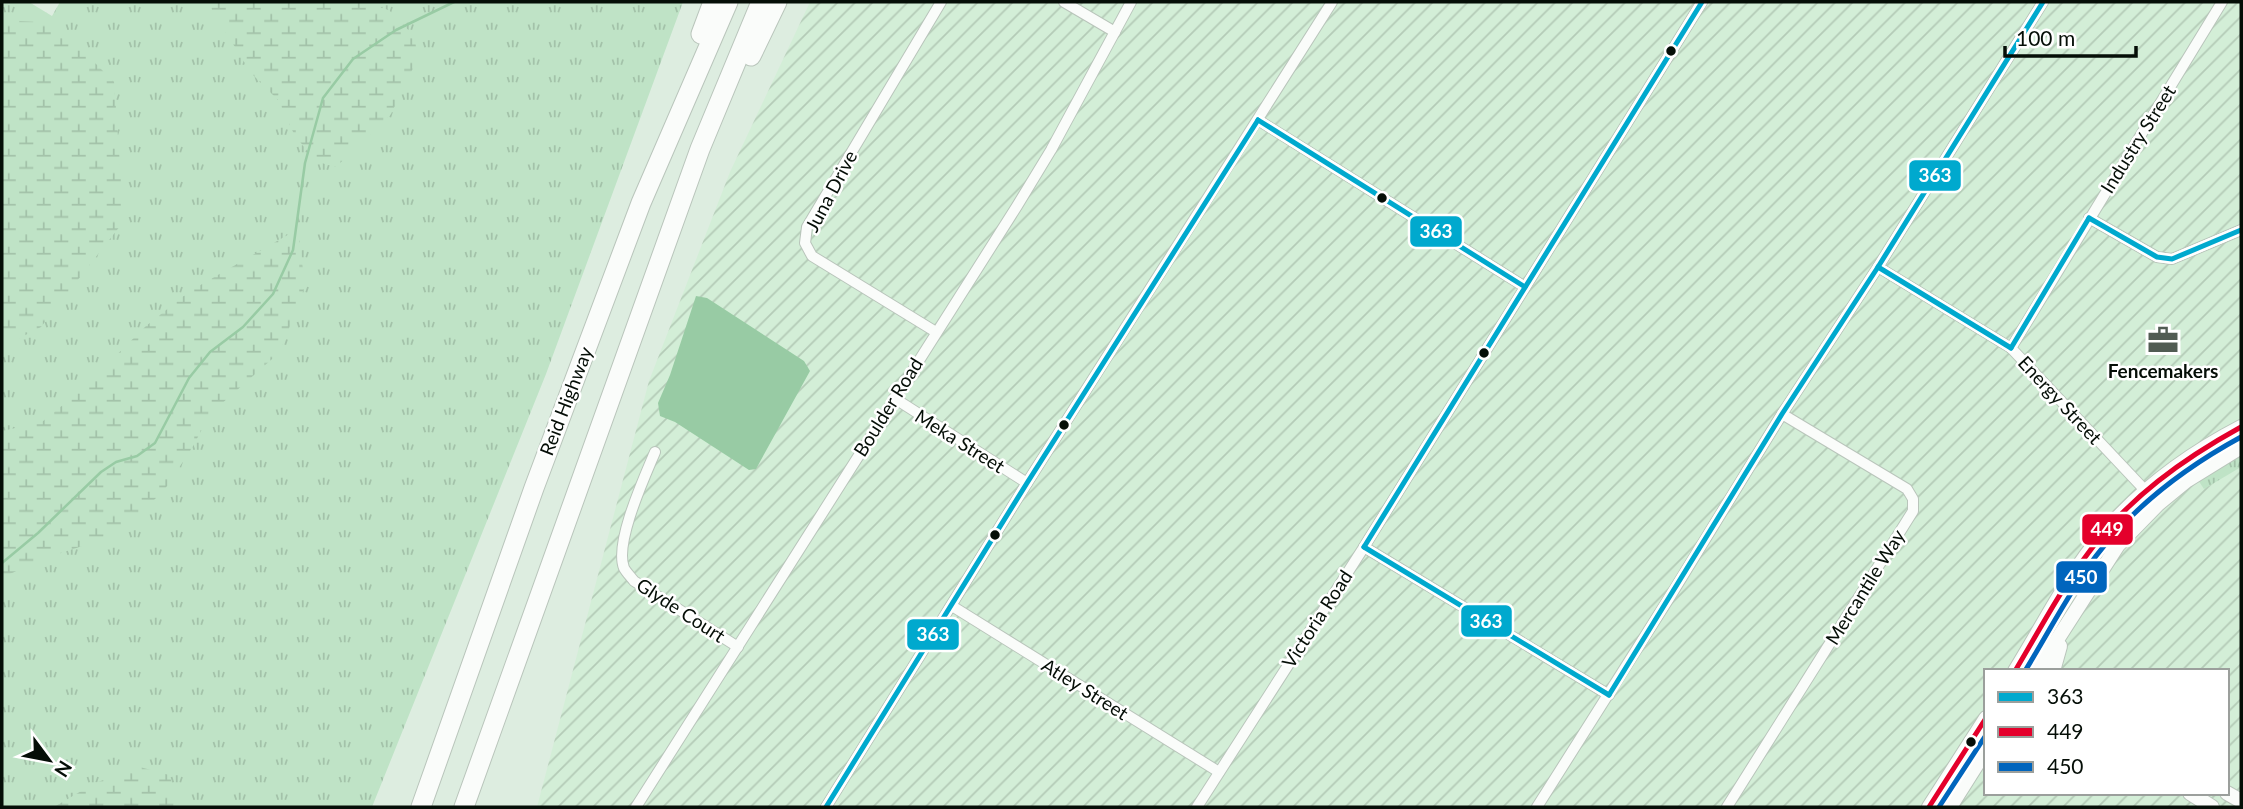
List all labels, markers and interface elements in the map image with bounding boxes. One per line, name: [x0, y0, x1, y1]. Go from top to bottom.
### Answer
scale bar: [2005, 14, 2136, 58]
text: 100 m: [2016, 25, 2075, 50]
unlabelled marker: [1664, 44, 1678, 58]
street label: Industry Street: [2095, 80, 2180, 197]
street label: Juna Drive: [800, 146, 862, 235]
line badge: 363: [1908, 159, 1962, 192]
text: 363: [1918, 163, 1952, 186]
unlabelled marker: [1375, 191, 1389, 205]
line badge: 363: [1409, 215, 1463, 248]
text: 363: [1419, 219, 1453, 242]
office icon: Fencemakers: [2146, 323, 2180, 357]
street label: Reid Highway: [534, 343, 597, 458]
unlabelled marker: [1477, 346, 1491, 360]
street label: Energy Street: [2014, 351, 2107, 449]
street label: Boulder Road: [848, 353, 927, 460]
place label: Fencemakers: [2108, 359, 2218, 382]
street label: Meka Street: [911, 404, 1009, 477]
unlabelled marker: [1057, 418, 1071, 432]
line badge: 449: [2081, 513, 2134, 546]
text: 449: [2090, 517, 2124, 540]
street label: Mercantile Way: [1820, 525, 1909, 649]
unlabelled marker: [988, 528, 1002, 542]
line badge: 450: [2055, 560, 2108, 594]
text: 450: [2064, 565, 2098, 588]
street label: Victoria Road: [1276, 566, 1357, 672]
street label: Glyde Court: [633, 572, 730, 647]
line badge: 363: [1460, 604, 1513, 638]
text: 363: [1469, 609, 1503, 632]
line badge: 363: [906, 618, 960, 651]
text: 363: [916, 622, 950, 645]
street label: Atley Street: [1038, 653, 1133, 724]
legend: [1984, 669, 2229, 795]
text: 363: [2047, 683, 2084, 708]
text: 449: [2047, 718, 2084, 743]
north arrow: [14, 725, 84, 795]
unlabelled marker: [1964, 735, 1978, 749]
text: 450: [2047, 753, 2084, 778]
text: N: [50, 757, 77, 782]

